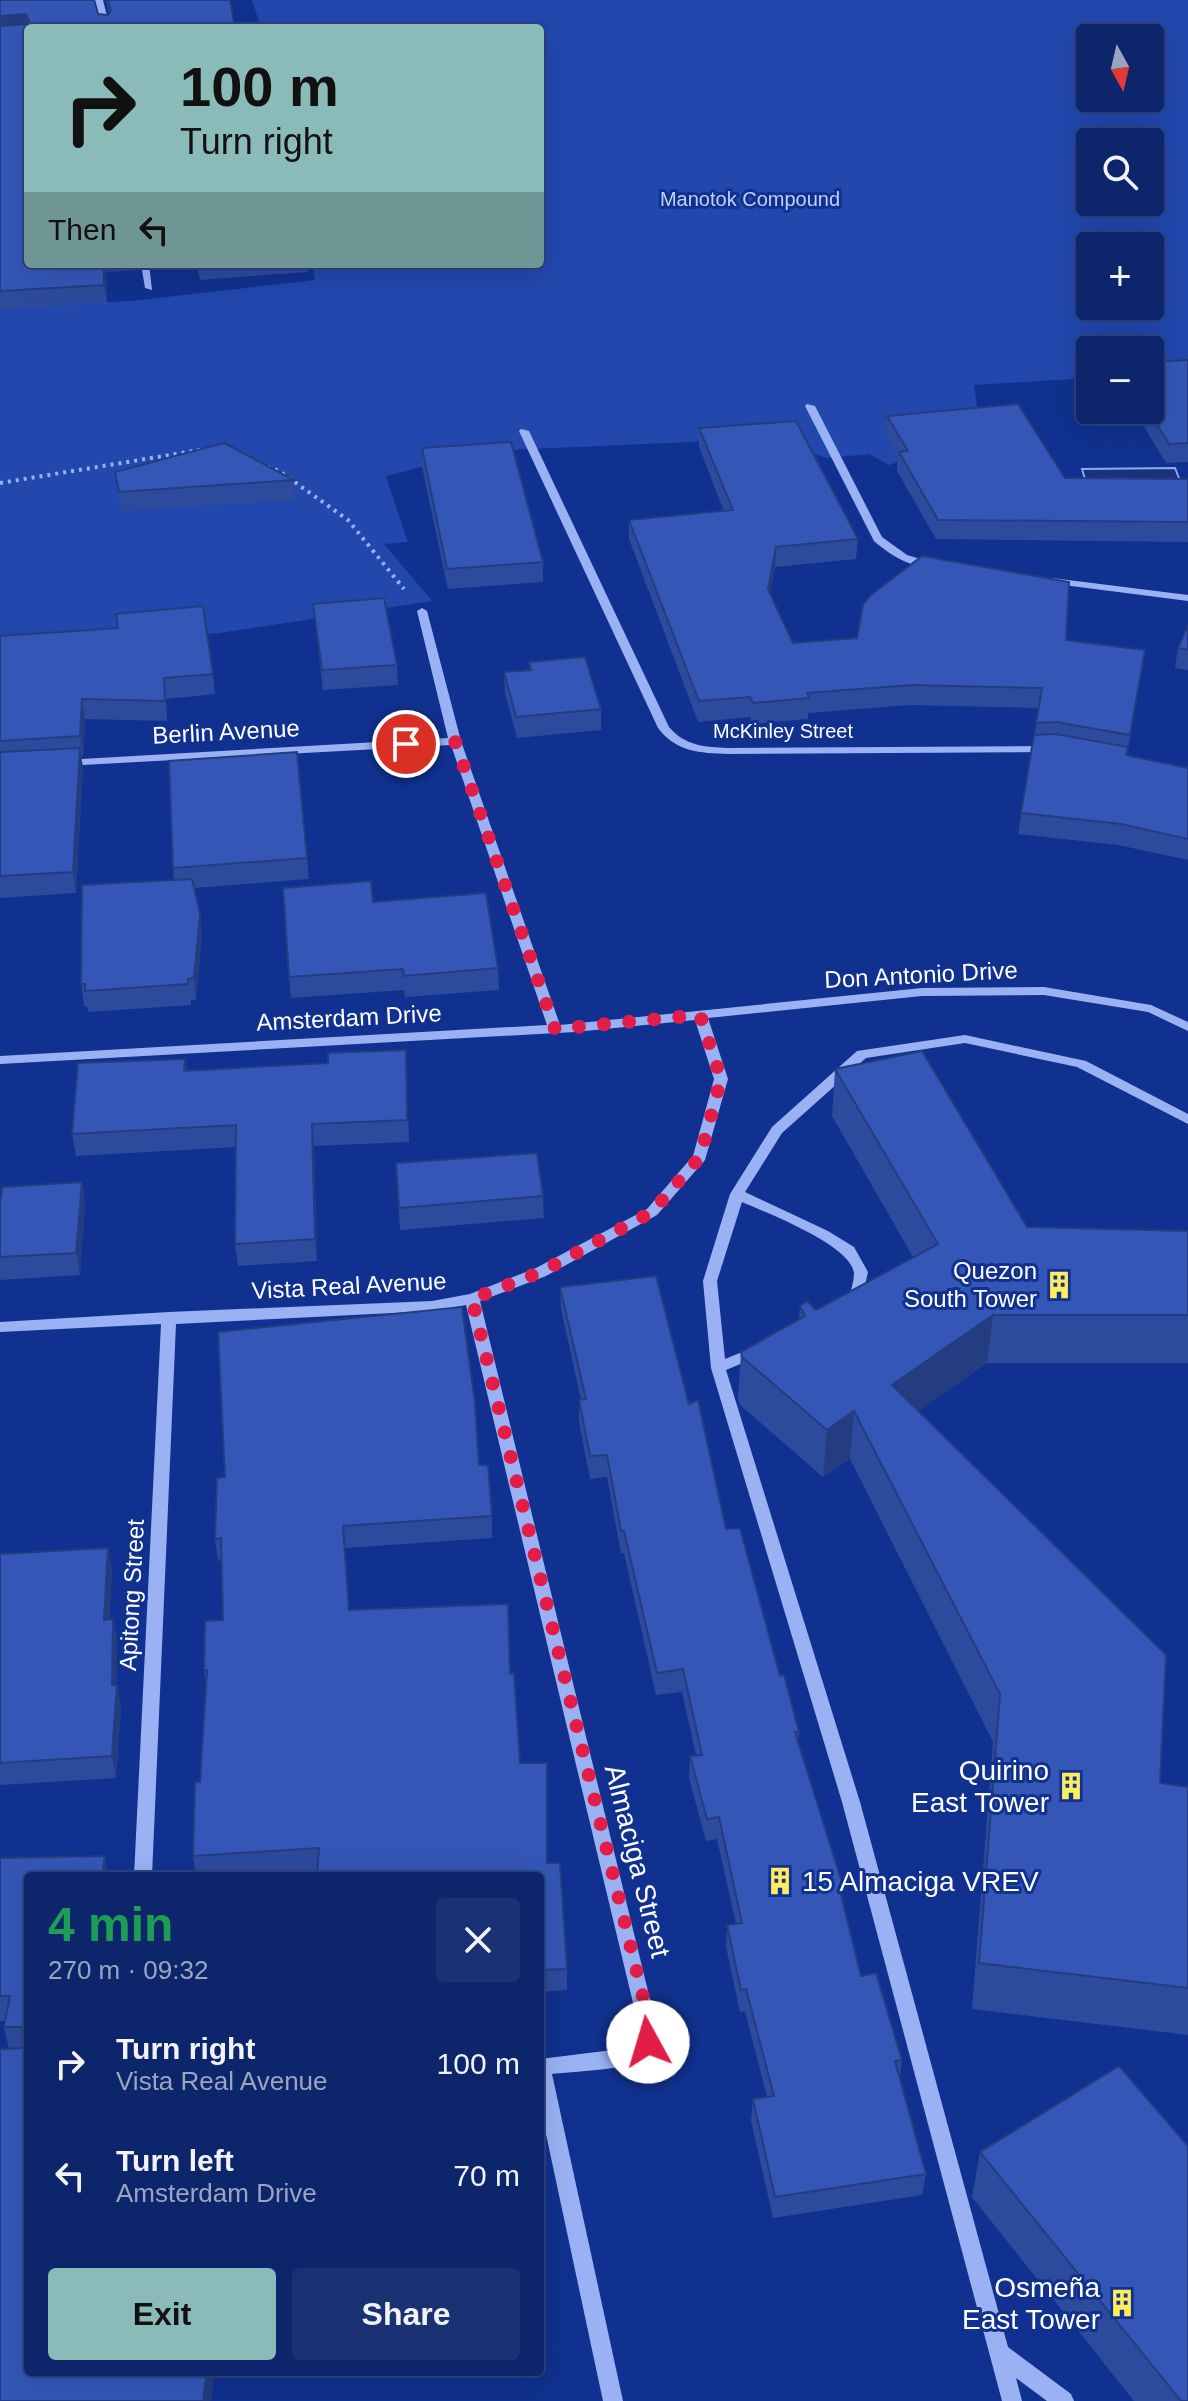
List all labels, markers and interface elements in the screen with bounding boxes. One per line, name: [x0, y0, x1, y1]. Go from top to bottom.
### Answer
north arrow: [1076, 24, 1164, 112]
map controls: [1076, 24, 1164, 424]
text: 100 m: [180, 55, 339, 118]
icon: right: [48, 56, 152, 160]
text: Turn right: [180, 121, 333, 162]
button: search: [1076, 128, 1164, 216]
park label: Manotok Compound: [660, 188, 840, 210]
icon: left: [132, 208, 176, 252]
text: Then: [48, 213, 116, 246]
button: +: [1076, 232, 1164, 320]
button: −: [1076, 336, 1164, 424]
pin: [372, 710, 440, 778]
street label: Berlin Avenue: [152, 714, 300, 749]
street label: McKinley Street: [713, 720, 853, 742]
icon: arrive: [384, 722, 428, 766]
street label: Don Antonio Drive: [824, 956, 1018, 993]
street label: Amsterdam Drive: [256, 999, 442, 1036]
place label: Quezon South Tower: [904, 1257, 1037, 1312]
street label: Vista Real Avenue: [251, 1267, 447, 1304]
building icon: Quezon South Tower: [1044, 1270, 1074, 1300]
street label: Apitong Street: [114, 1518, 149, 1672]
place label: Quirino East Tower: [911, 1755, 1049, 1818]
street label: Almaciga Street: [599, 1761, 677, 1961]
building icon: Quirino East Tower: [1056, 1771, 1086, 1801]
building icon: 15 Almaciga VREV: [765, 1866, 795, 1896]
place label: 15 Almaciga VREV: [802, 1866, 1039, 1897]
text: 4 min: [48, 1898, 173, 1951]
button: close: [436, 1898, 520, 1982]
text: 270 m · 09:32: [48, 1955, 208, 1985]
position arrow: [606, 2000, 690, 2084]
text: Turn right: [116, 2032, 255, 2065]
icon: right: [48, 2042, 92, 2086]
text: 100 m: [437, 2047, 520, 2080]
text: Vista Real Avenue: [116, 2066, 328, 2096]
text: Turn left: [116, 2144, 234, 2177]
icon: left: [48, 2154, 92, 2198]
text: 70 m: [453, 2159, 520, 2192]
text: Amsterdam Drive: [116, 2178, 317, 2208]
button: Exit: [48, 2268, 276, 2360]
button: Share: [292, 2268, 520, 2360]
place label: Osmeña East Tower: [962, 2272, 1100, 2335]
building icon: Osmeña East Tower: [1107, 2288, 1137, 2318]

